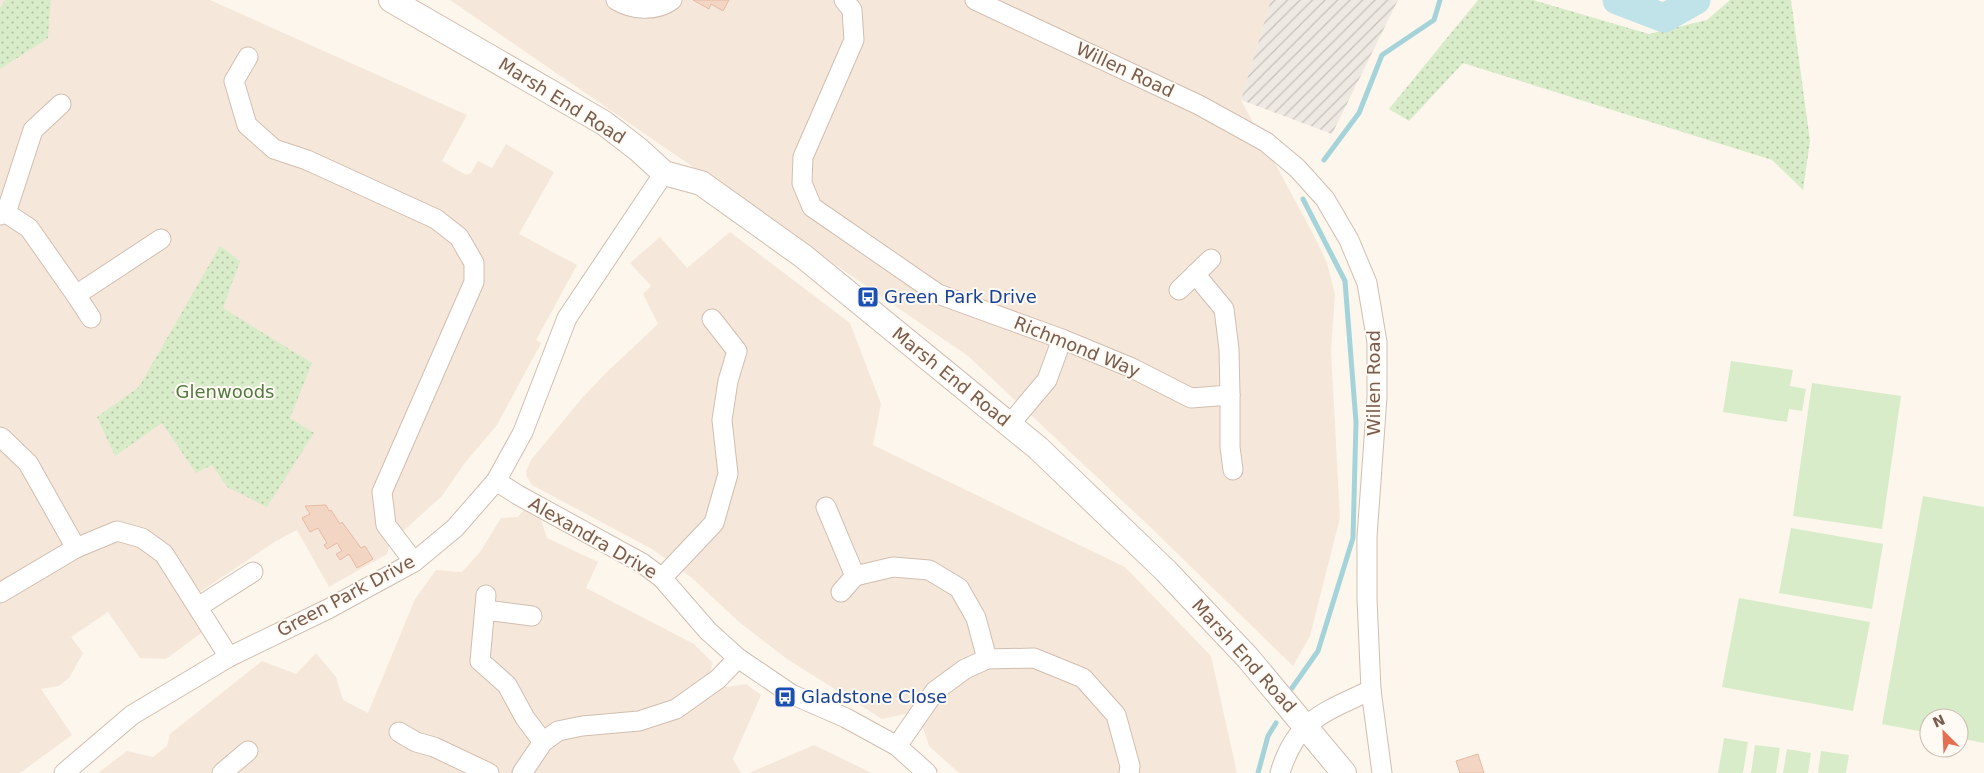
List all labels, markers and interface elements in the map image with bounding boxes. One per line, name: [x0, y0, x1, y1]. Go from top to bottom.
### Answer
street label: Willen Road: [1073, 38, 1178, 101]
street label: Marsh End Road: [495, 53, 630, 148]
bus stop icon: Green Park Drive: [856, 285, 880, 309]
place label: Green Park Drive: [884, 286, 1037, 307]
street label: Richmond Way: [1011, 312, 1144, 382]
street label: Marsh End Road: [888, 323, 1014, 431]
street label: Willen Road: [1363, 330, 1384, 436]
park label: Glenwoods: [176, 381, 274, 402]
street label: Alexandra Drive: [525, 492, 661, 583]
street label: Green Park Drive: [273, 550, 418, 641]
street label: Marsh End Road: [1188, 595, 1301, 717]
bus stop icon: Gladstone Close: [773, 685, 797, 709]
place label: Gladstone Close: [801, 686, 947, 707]
north arrow: [1919, 708, 1969, 758]
text: N: [1930, 711, 1947, 731]

